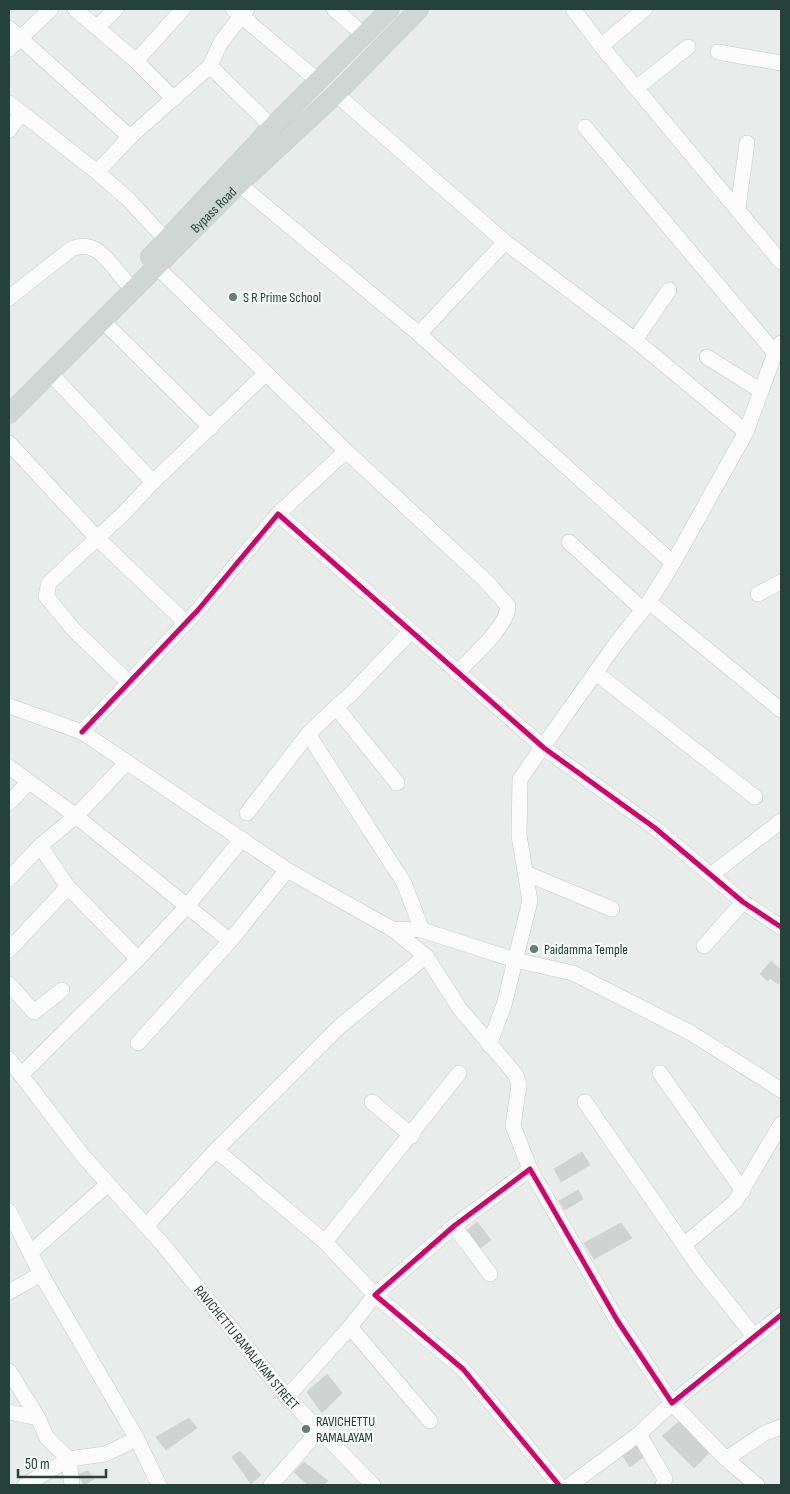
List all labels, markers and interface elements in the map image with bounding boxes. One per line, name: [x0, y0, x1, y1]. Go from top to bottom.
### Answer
street label: Bypass Road: [187, 183, 240, 236]
place label: S R Prime School: [243, 289, 321, 306]
marker: S R Prime School: [227, 291, 239, 303]
place label: Paidamma Temple: [544, 941, 628, 958]
marker: Paidamma Temple: [528, 943, 540, 955]
street label: RAVICHETTU RAMALAYAM STREET: [191, 1282, 303, 1413]
place label: RAVICHETTU RAMALAYAM: [316, 1413, 375, 1446]
marker: RAVICHETTU RAMALAYAM: [300, 1423, 312, 1435]
scale bar: [18, 1446, 105, 1478]
text: 50 m: [25, 1455, 50, 1474]

